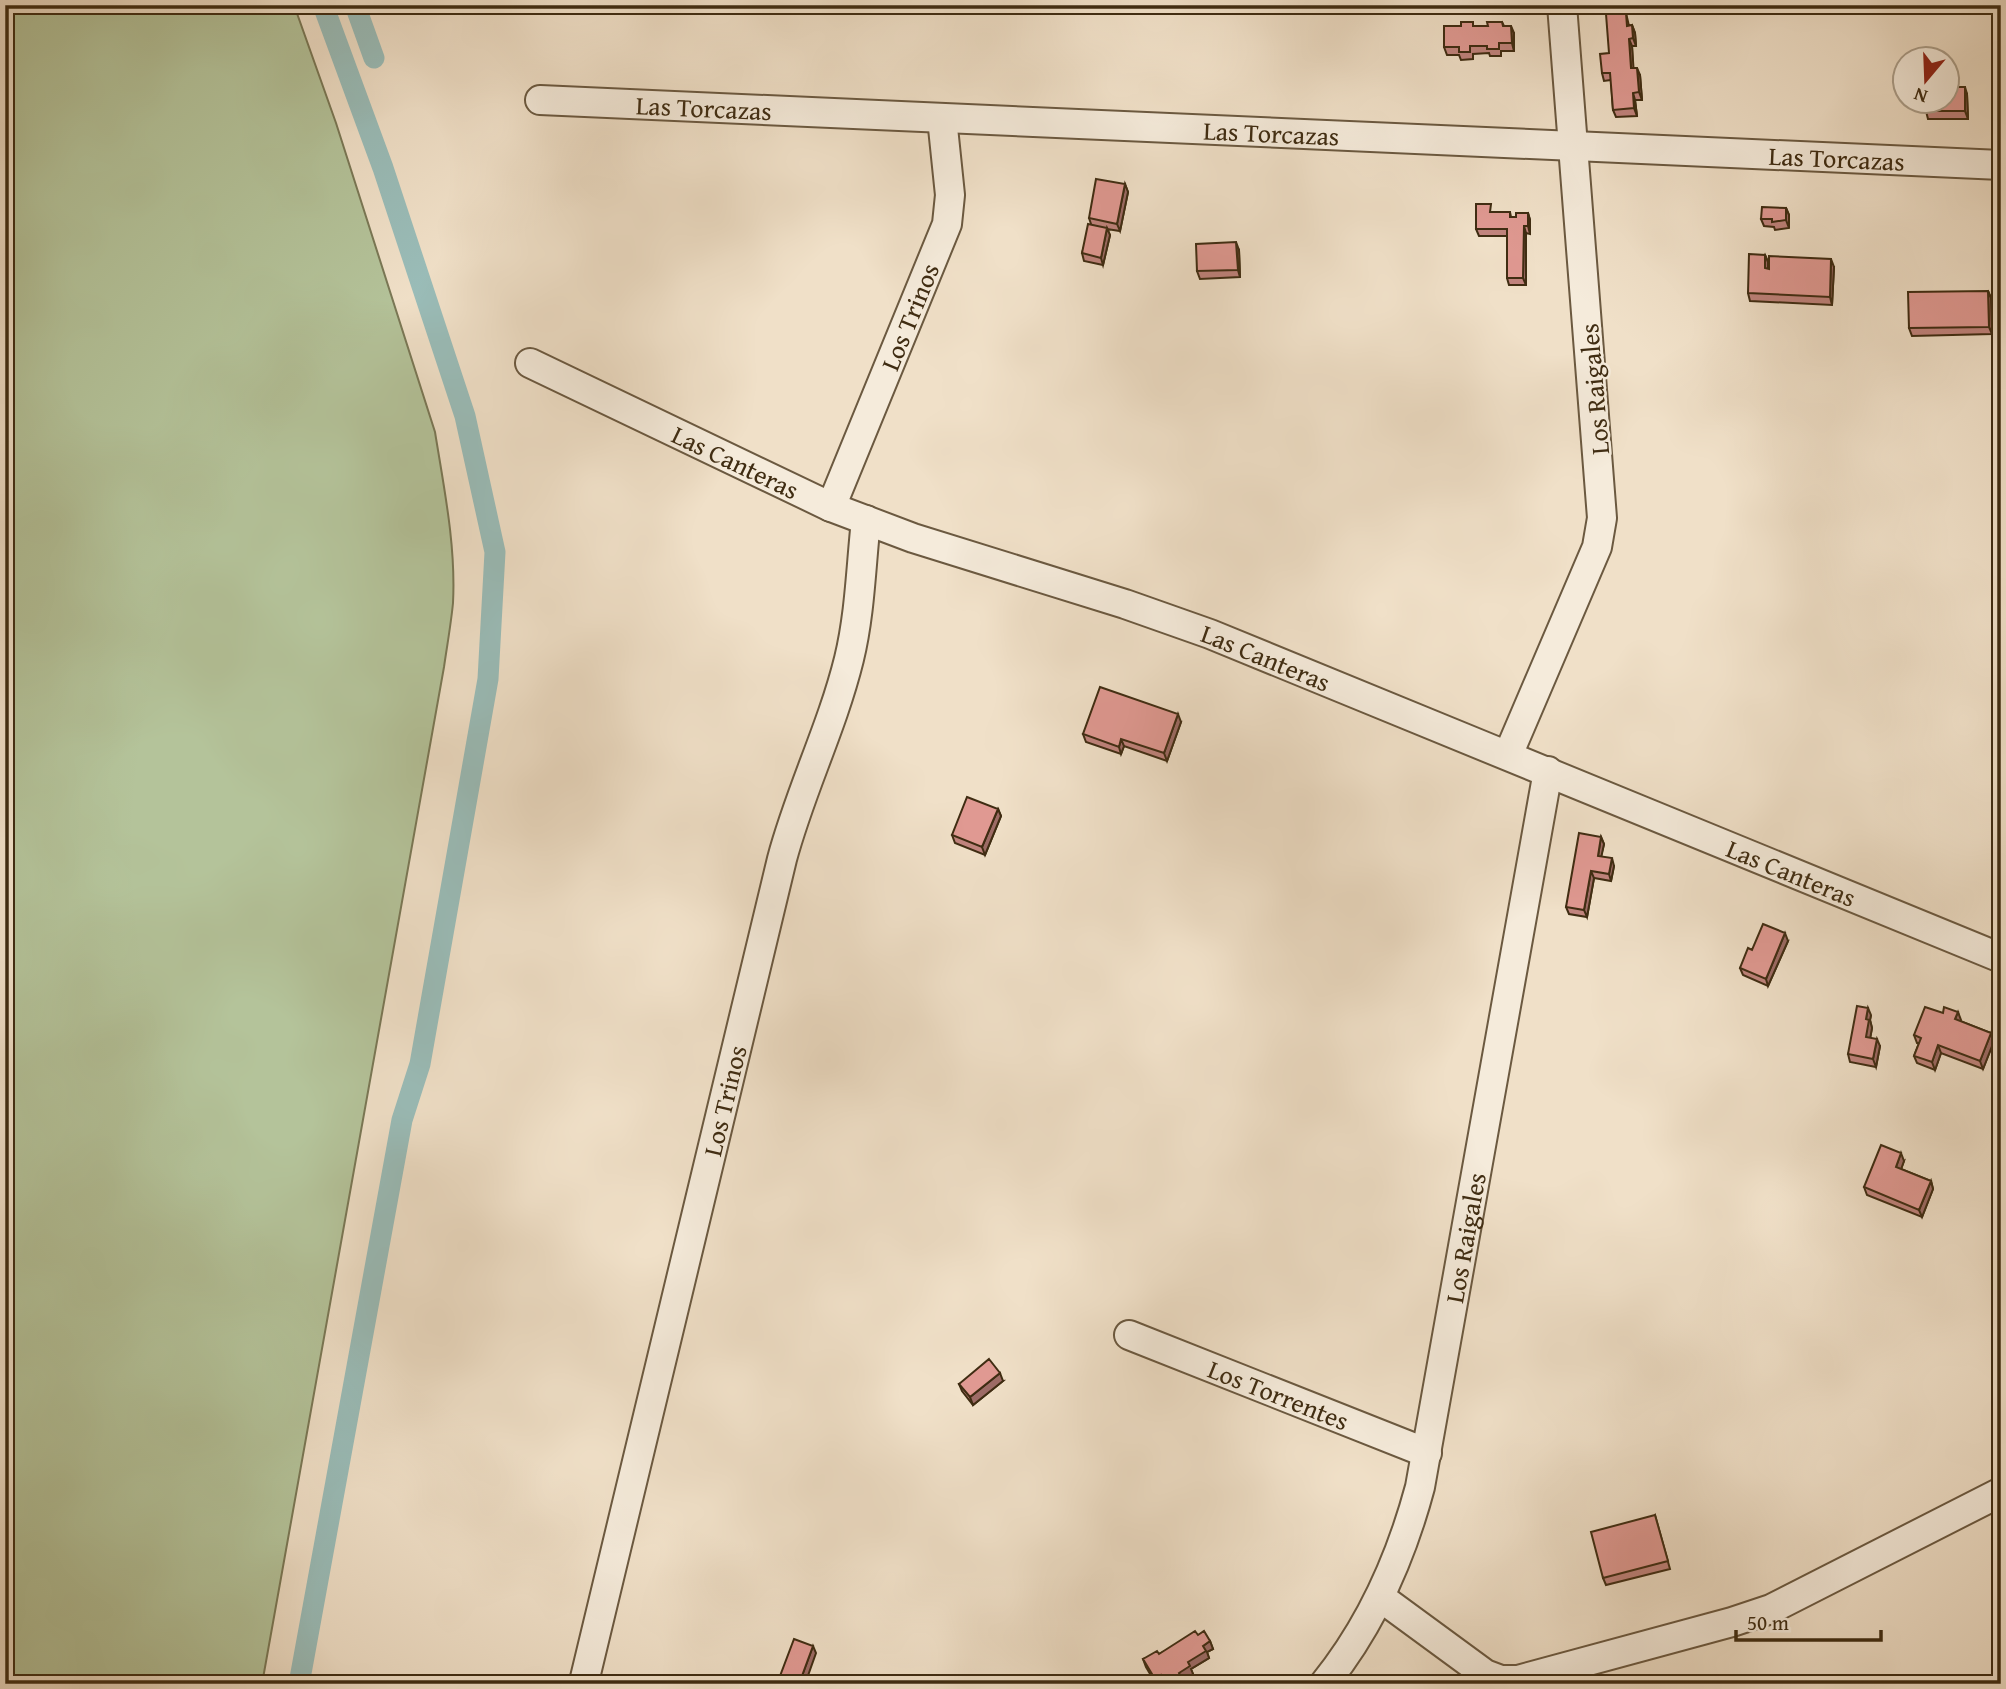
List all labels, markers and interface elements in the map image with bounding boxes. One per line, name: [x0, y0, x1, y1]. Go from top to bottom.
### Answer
north arrow: [1890, 46, 1960, 116]
text: N: [1910, 81, 1931, 111]
street label: Las Torcazas: [635, 85, 773, 130]
street label: Las Torcazas: [1202, 110, 1340, 155]
street label: Las Torcazas: [1768, 135, 1906, 180]
street label: Los Trinos: [870, 257, 949, 376]
street label: Los Raigales: [1569, 322, 1619, 456]
street label: Las Canteras: [666, 414, 806, 508]
street label: Las Canteras: [1196, 613, 1337, 701]
street label: Las Canteras: [1721, 828, 1862, 916]
street label: Los Trinos: [692, 1041, 756, 1160]
street label: Los Raigales: [1434, 1169, 1495, 1306]
street label: Los Torrentes: [1203, 1349, 1355, 1440]
scale bar: [1736, 1598, 1882, 1642]
text: 50 m: [1747, 1607, 1789, 1638]

